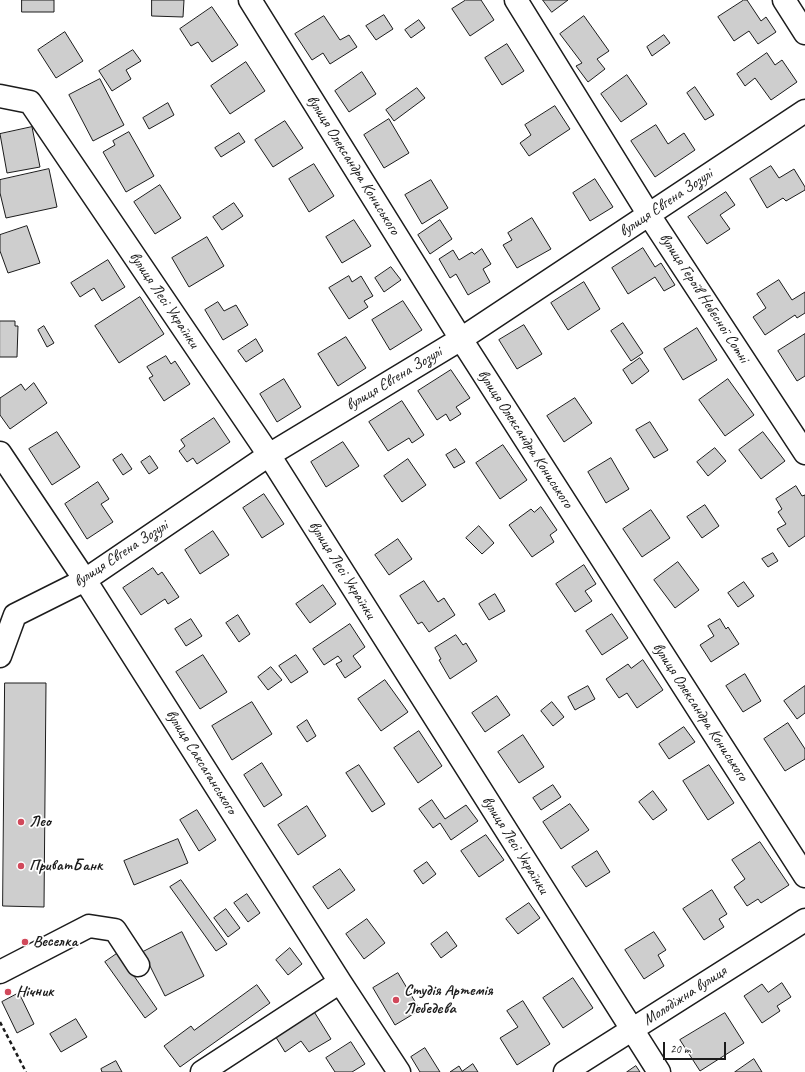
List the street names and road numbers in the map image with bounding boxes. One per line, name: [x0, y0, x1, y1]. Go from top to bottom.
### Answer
street label: вулиця Олександра Кониського: [302, 91, 404, 239]
street label: вулиця Євгена Зозулі: [616, 165, 716, 241]
street label: вулиця Героїв Небесної Сотні: [655, 229, 753, 367]
street label: вулиця Лесі Українки: [125, 248, 203, 352]
street label: вулиця Євгена Зозулі: [342, 343, 446, 415]
street label: вулиця Олександра Кониського: [473, 366, 577, 512]
street label: вулиця Євгена Зозулі: [70, 516, 172, 592]
street label: вулиця Лесі Українки: [304, 517, 380, 623]
street label: вулиця Олександра Кониського: [648, 639, 752, 785]
street label: вулиця Саксаганського: [161, 706, 241, 818]
street label: вулиця Лесі Українки: [477, 792, 553, 898]
street label: Молодіжна вулиця: [640, 962, 730, 1030]

